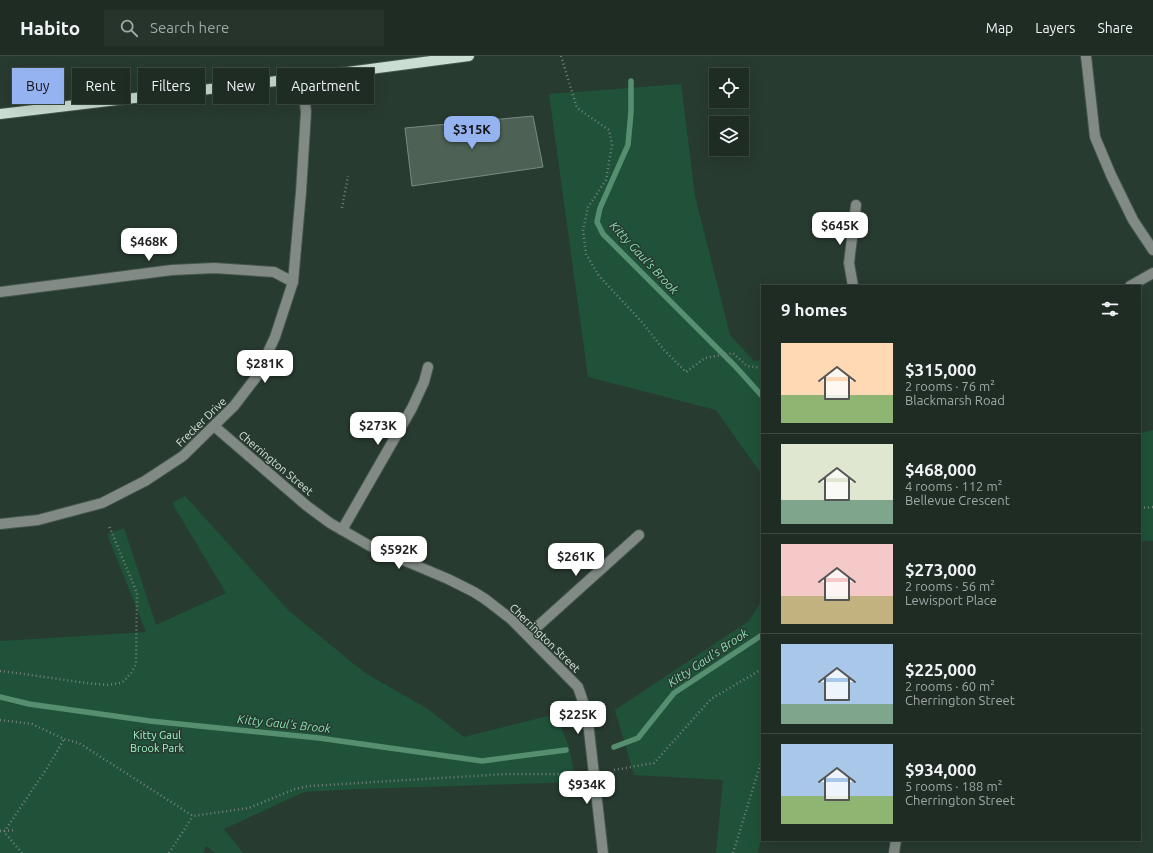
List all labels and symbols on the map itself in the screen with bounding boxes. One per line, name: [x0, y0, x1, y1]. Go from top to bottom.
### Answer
pin: $315K: [444, 116, 500, 150]
pin: $645K: [812, 212, 868, 246]
water label: Kitty Gaul's Brook: [608, 219, 682, 297]
pin: $468K: [121, 228, 177, 262]
pin: $281K: [237, 350, 293, 384]
street label: Frecker Drive: [173, 395, 229, 449]
pin: $273K: [350, 412, 406, 446]
street label: Cherrington Street: [237, 429, 316, 498]
pin: $592K: [371, 536, 427, 570]
pin: $261K: [548, 543, 604, 577]
street label: Cherrington Street: [507, 601, 583, 675]
water label: Kitty Gaul's Brook: [665, 625, 751, 689]
pin: $225K: [550, 701, 606, 735]
water label: Kitty Gaul's Brook: [237, 712, 332, 735]
park label: Kitty Gaul Brook Park: [130, 729, 184, 754]
pin: $934K: [559, 771, 615, 805]

